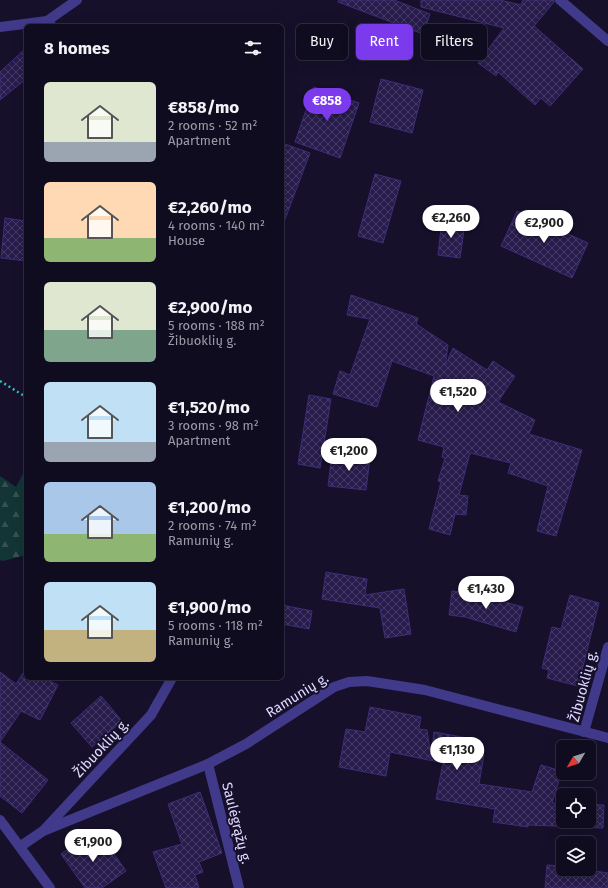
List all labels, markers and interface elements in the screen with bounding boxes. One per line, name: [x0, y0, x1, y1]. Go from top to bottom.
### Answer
chip: Buy: [296, 24, 348, 60]
chip: Rent: [356, 24, 413, 60]
chip: Filters: [421, 24, 487, 60]
icon: filters: [242, 37, 264, 59]
text: 8 homes: [44, 38, 110, 59]
pin: €858: [303, 88, 351, 122]
text: €858: [312, 93, 342, 108]
text: €858/mo: [168, 97, 239, 118]
icon: home: [76, 98, 124, 146]
text: 2 rooms · 52 m²: [168, 118, 257, 133]
text: Apartment: [168, 133, 230, 148]
text: €2,260/mo: [168, 197, 252, 218]
icon: home: [76, 198, 124, 246]
pin: €2,260: [418, 205, 484, 239]
text: €2,260: [431, 210, 471, 225]
pin: €2,900: [511, 210, 577, 244]
text: €2,900: [524, 215, 564, 230]
text: 4 rooms · 140 m²: [168, 218, 265, 233]
text: House: [168, 233, 205, 248]
text: €2,900/mo: [168, 297, 252, 318]
icon: home: [76, 298, 124, 346]
text: 5 rooms · 188 m²: [168, 318, 265, 333]
text: Žibuoklių g.: [168, 333, 236, 348]
pin: €1,520: [425, 379, 491, 413]
text: €1,520: [439, 384, 477, 399]
text: €1,520/mo: [168, 397, 250, 418]
icon: home: [76, 398, 124, 446]
text: 3 rooms · 98 m²: [168, 418, 259, 433]
text: Apartment: [168, 433, 230, 448]
pin: €1,200: [316, 438, 382, 472]
text: €1,200: [330, 443, 368, 458]
text: €1,200/mo: [168, 497, 251, 518]
icon: home: [76, 498, 124, 546]
text: 2 rooms · 74 m²: [168, 518, 257, 533]
text: Ramunių g.: [168, 533, 234, 548]
pin: €1,430: [453, 576, 519, 610]
text: €1,430: [467, 581, 505, 596]
text: €1,900/mo: [168, 597, 251, 618]
icon: home: [76, 598, 124, 646]
text: 5 rooms · 118 m²: [168, 618, 263, 633]
text: Ramunių g.: [168, 633, 234, 648]
street label: Žibuoklių g.: [565, 648, 601, 724]
street label: Ramunių g.: [263, 669, 332, 721]
street label: Žibuoklių g.: [69, 715, 133, 781]
pin: €1,130: [424, 737, 490, 771]
north arrow: [556, 740, 596, 780]
map controls: [556, 740, 596, 876]
text: €1,130: [439, 742, 475, 757]
street label: Saulėgrąžų g.: [218, 781, 255, 866]
button: locate: [556, 788, 596, 828]
pin: €1,900: [60, 829, 126, 863]
text: €1,900: [74, 834, 112, 849]
button: layers: [556, 836, 596, 876]

